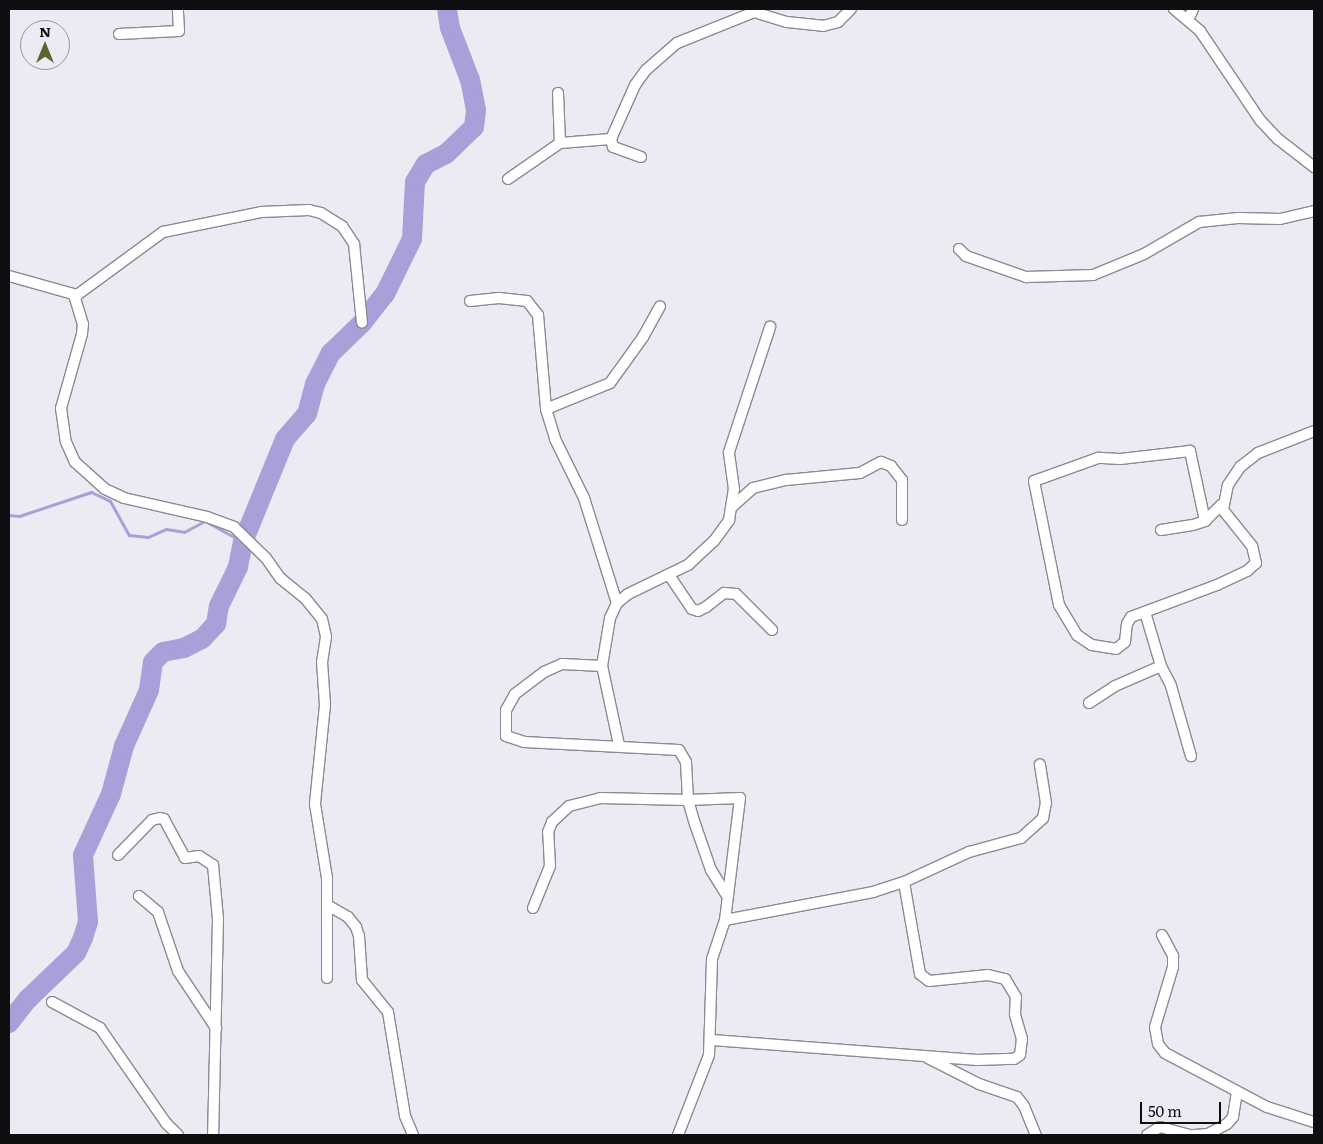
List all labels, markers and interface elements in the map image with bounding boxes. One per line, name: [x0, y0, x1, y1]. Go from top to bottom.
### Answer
north arrow: [20, 20, 70, 70]
text: N: [39, 21, 51, 41]
scale bar: [1143, 1092, 1224, 1124]
text: 50 m: [1148, 1099, 1182, 1122]

